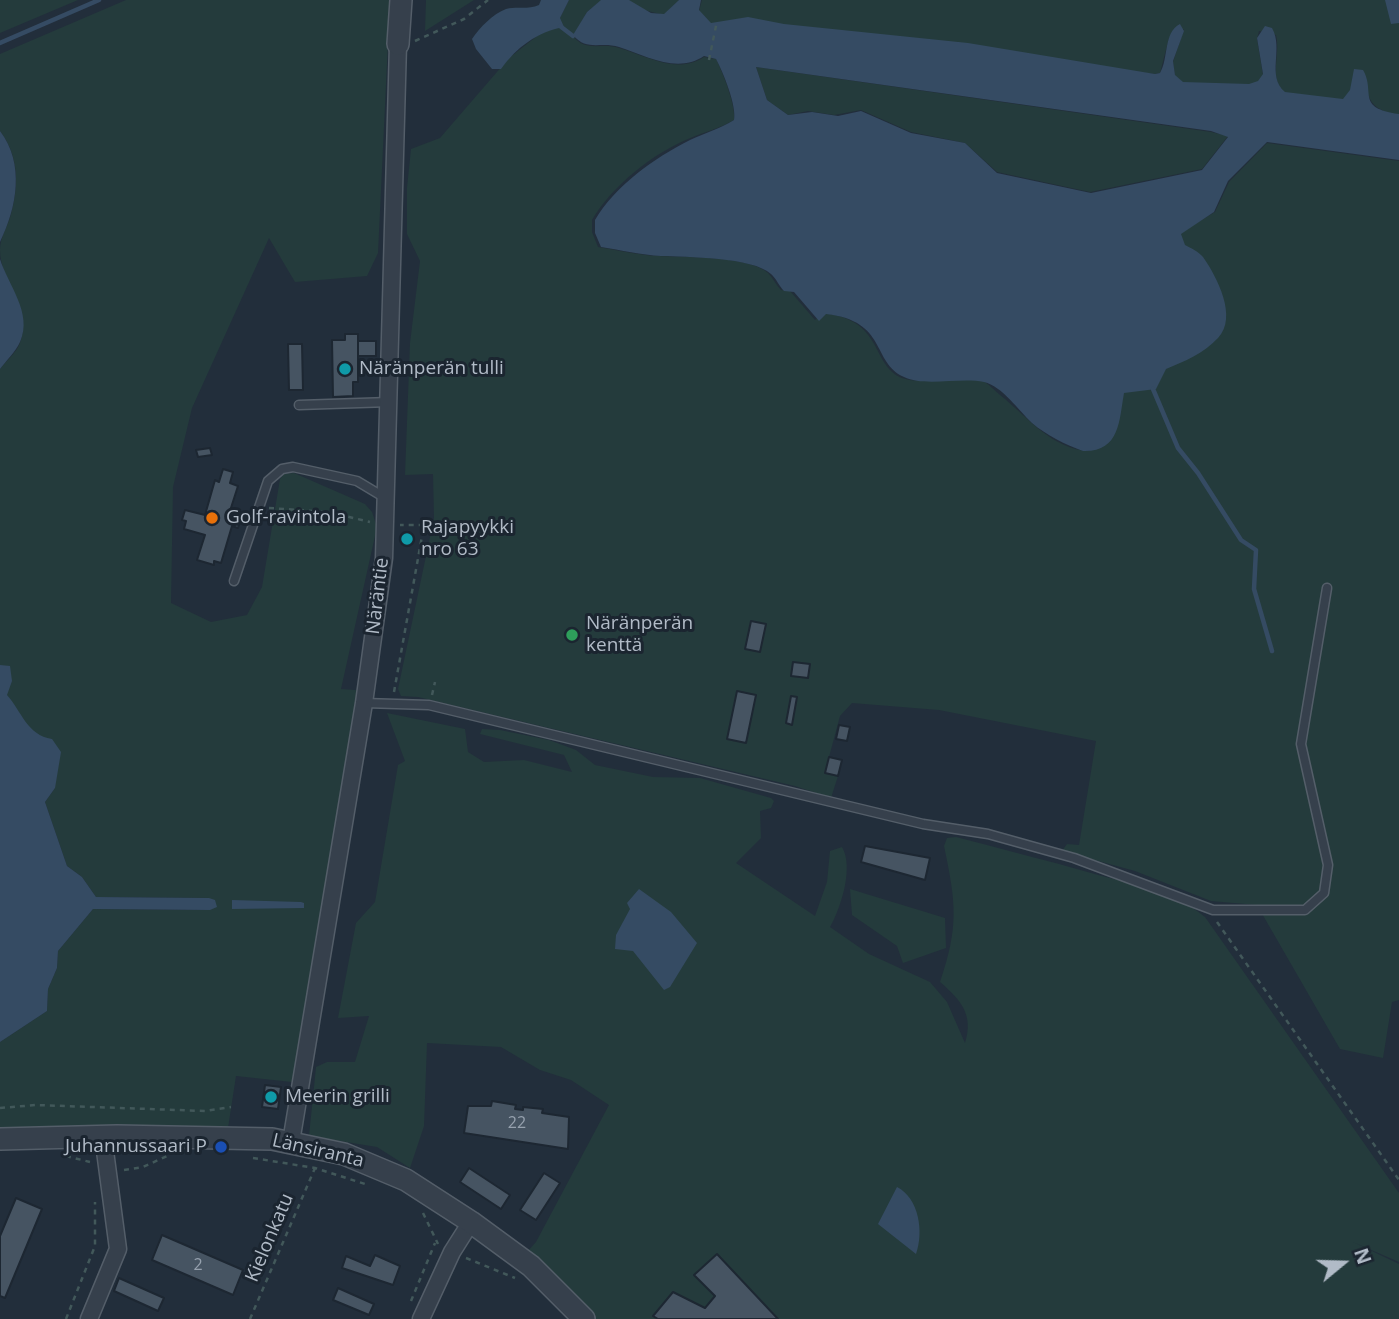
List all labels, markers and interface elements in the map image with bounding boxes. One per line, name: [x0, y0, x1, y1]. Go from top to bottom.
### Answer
place label: Näränperän tulli: [359, 358, 504, 380]
marker: Näränperän tulli: [337, 361, 353, 377]
place label: Golf-ravintola: [226, 507, 346, 529]
marker: Golf-ravintola: [204, 510, 220, 526]
place label: Rajapyykki nro 63: [421, 517, 514, 561]
marker: Rajapyykki nro 63: [399, 531, 415, 547]
street label: Näräntie: [362, 556, 394, 636]
place label: Näränperän kenttä: [586, 613, 693, 657]
marker: Näränperän kenttä: [564, 627, 580, 643]
place label: Meerin grilli: [285, 1086, 390, 1108]
marker: Meerin grilli: [263, 1089, 279, 1105]
house number: 22: [508, 1113, 526, 1133]
street label: Länsiranta: [270, 1129, 366, 1173]
place label: Juhannussaari P: [65, 1136, 207, 1158]
marker: Juhannussaari P: [213, 1139, 229, 1155]
street label: Kielonkatu: [241, 1190, 299, 1286]
north arrow: [1308, 1228, 1378, 1298]
text: N: [1348, 1245, 1378, 1268]
house number: 2: [193, 1255, 203, 1275]

